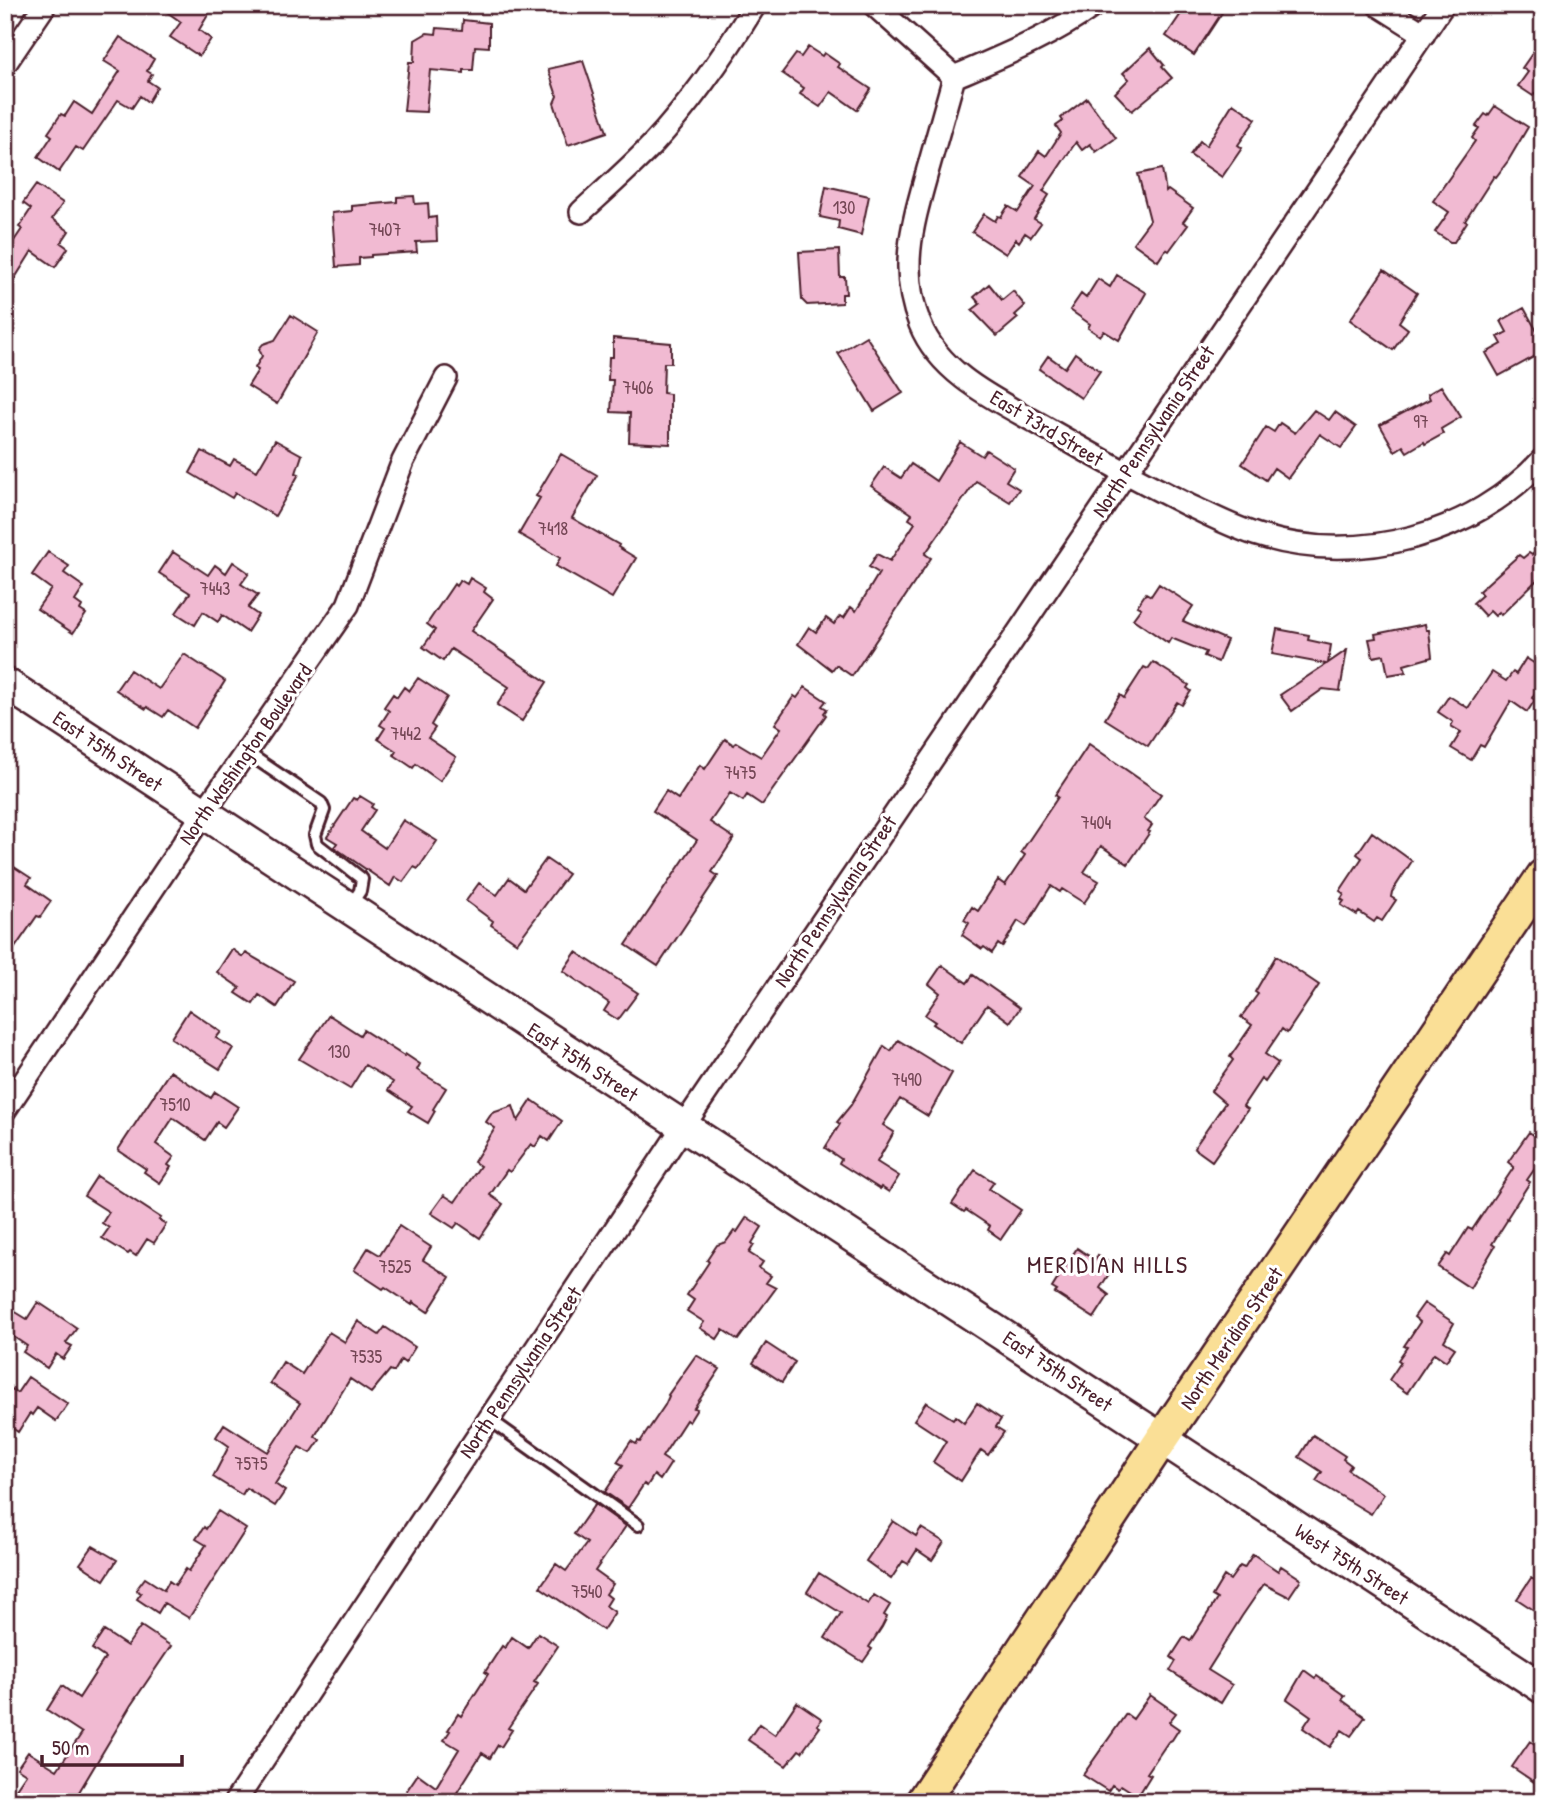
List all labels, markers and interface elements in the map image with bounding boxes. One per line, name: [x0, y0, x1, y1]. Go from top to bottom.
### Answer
house number: 130: [833, 195, 855, 220]
house number: 7407: [369, 217, 401, 242]
street label: North Pennsylvania Street: [1085, 339, 1222, 523]
house number: 7406: [623, 375, 653, 400]
street label: East 73rd Street: [985, 383, 1110, 474]
house number: 97: [1413, 409, 1429, 434]
house number: 7418: [538, 516, 568, 541]
house number: 7443: [200, 576, 230, 601]
street label: North Washington Boulevard: [172, 658, 318, 850]
street label: East 75th Street: [47, 704, 169, 799]
house number: 7442: [391, 721, 422, 746]
house number: 7475: [724, 760, 756, 785]
street label: North Pennsylvania Street: [767, 809, 904, 993]
house number: 7404: [1081, 810, 1111, 835]
street label: East 75th Street: [522, 1015, 645, 1109]
house number: 130: [328, 1039, 350, 1064]
house number: 7490: [892, 1067, 922, 1092]
house number: 7510: [159, 1092, 191, 1117]
district label: MERIDIAN HILLS: [1027, 1248, 1189, 1280]
house number: 7525: [379, 1254, 412, 1279]
street label: North Meridian Street: [1172, 1260, 1290, 1415]
street label: North Pennsylvania Street: [452, 1280, 589, 1464]
street label: East 75th Street: [997, 1324, 1119, 1419]
house number: 7535: [350, 1344, 382, 1369]
house number: 7575: [234, 1451, 268, 1476]
street label: West 75th Street: [1289, 1516, 1415, 1612]
house number: 7540: [571, 1579, 603, 1604]
scale bar: [42, 1723, 182, 1767]
text: 50 m: [52, 1733, 89, 1762]

